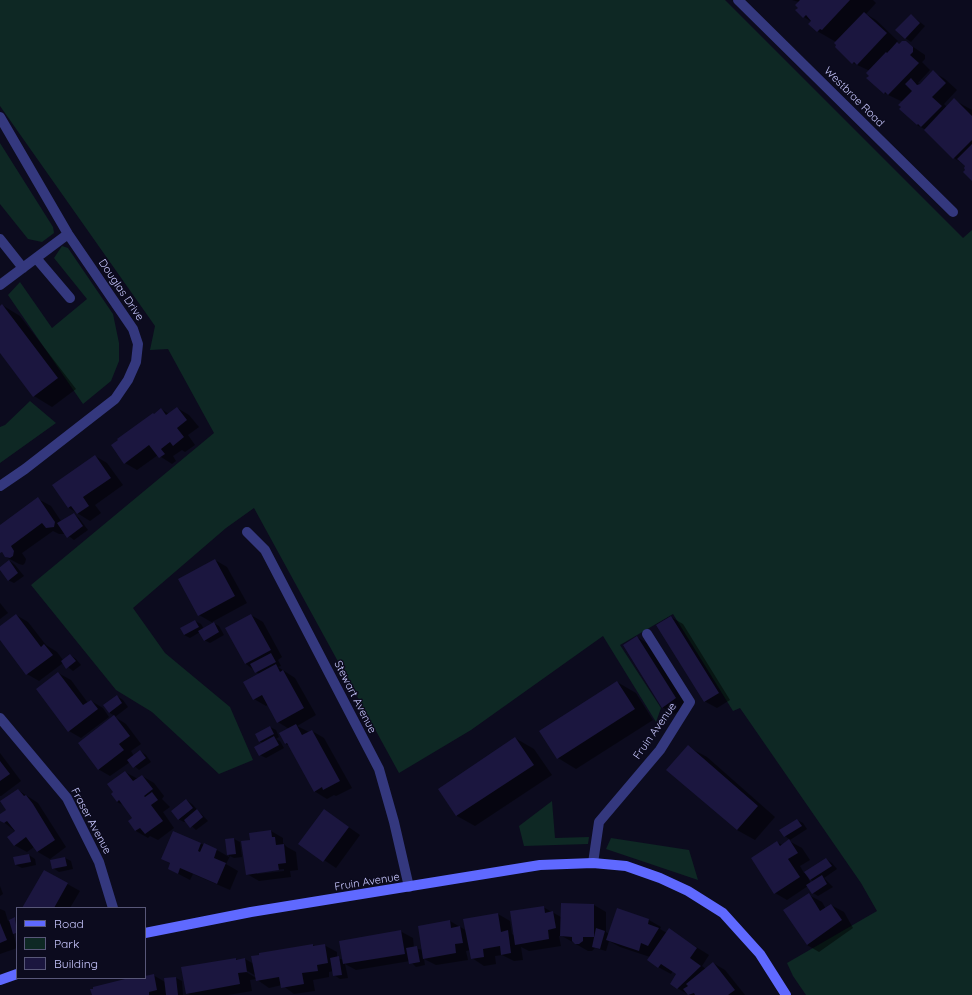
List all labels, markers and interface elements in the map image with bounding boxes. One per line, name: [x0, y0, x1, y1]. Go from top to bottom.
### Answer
street label: Westbrae Road: [821, 64, 887, 130]
street label: Douglas Drive: [96, 257, 146, 323]
street label: Stewart Avenue: [331, 659, 379, 735]
street label: Fruin Avenue: [631, 700, 679, 762]
street label: Fraser Avenue: [68, 786, 114, 856]
street label: Fruin Avenue: [333, 870, 401, 894]
legend: [16, 907, 146, 979]
text: Road: [54, 916, 84, 931]
text: Park: [54, 936, 79, 951]
text: Building: [54, 956, 98, 971]

